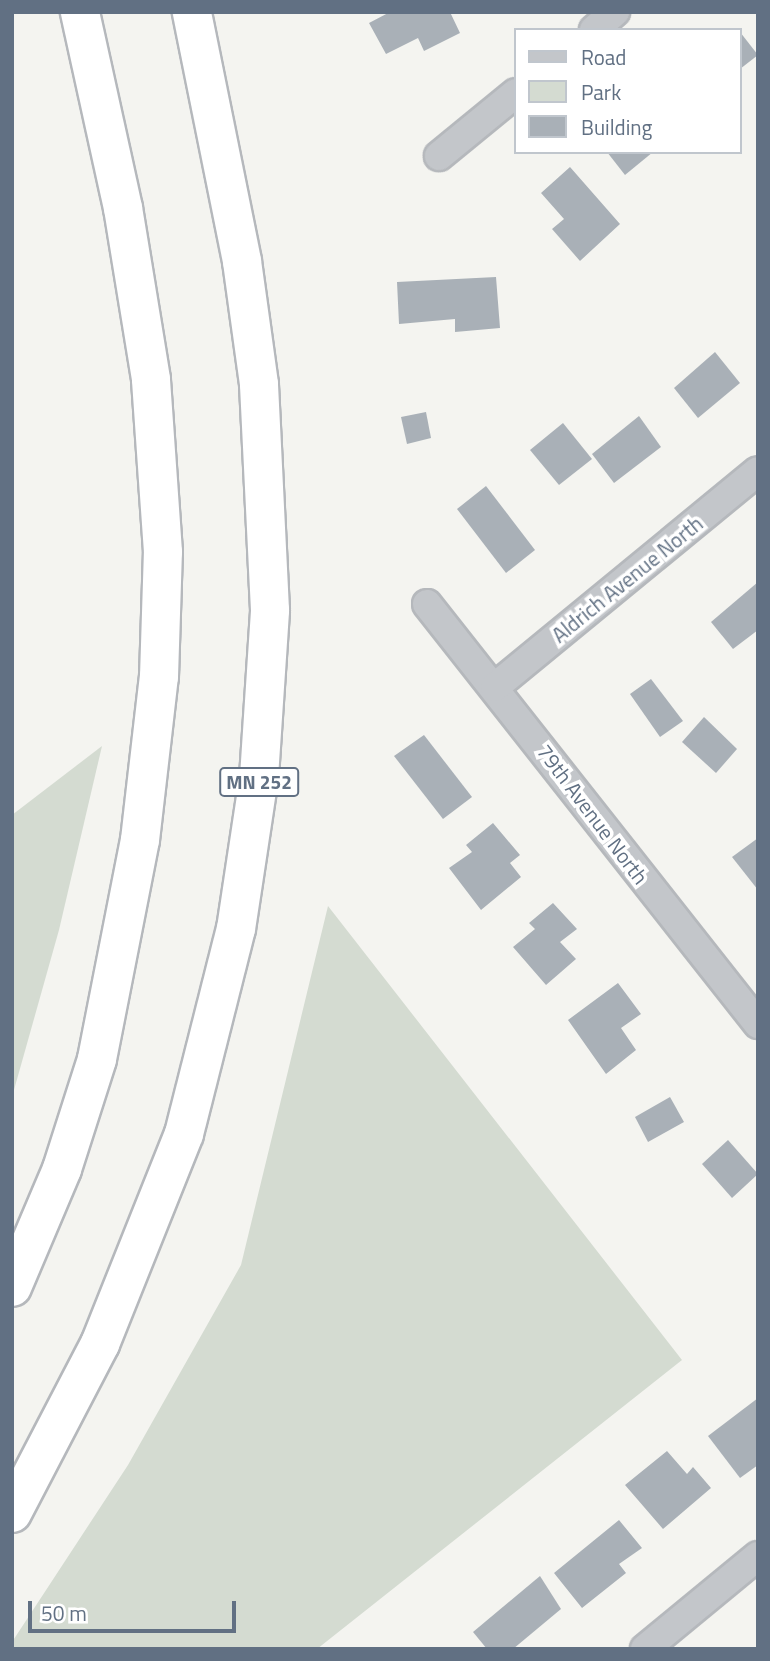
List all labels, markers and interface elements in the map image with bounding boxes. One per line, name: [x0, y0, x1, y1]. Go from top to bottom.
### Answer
legend: [514, 28, 742, 154]
text: Road: [581, 41, 626, 73]
text: Park: [581, 76, 621, 108]
text: Building: [581, 111, 652, 143]
street label: Aldrich Avenue North: [546, 510, 708, 648]
street label: 79th Avenue North: [532, 739, 654, 889]
road number: MN 252: [219, 766, 299, 797]
scale bar: [32, 1588, 240, 1632]
text: 50 m: [41, 1597, 87, 1629]

